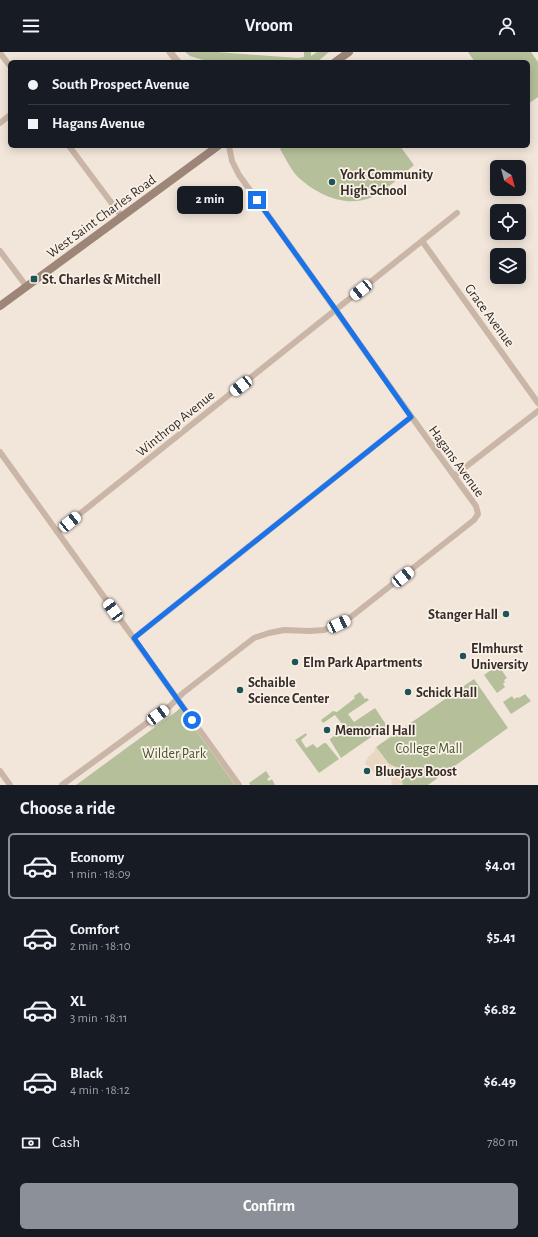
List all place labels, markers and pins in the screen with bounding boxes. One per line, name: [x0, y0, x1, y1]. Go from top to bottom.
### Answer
place label: York Community High School: [340, 168, 434, 198]
marker: York Community High School: [327, 177, 337, 187]
place label: St. Charles & Mitchell: [42, 273, 161, 287]
marker: St. Charles & Mitchell: [29, 274, 39, 284]
place label: Stanger Hall: [428, 608, 498, 622]
marker: Stanger Hall: [501, 609, 511, 619]
place label: Elmhurst University: [471, 642, 529, 672]
marker: Elmhurst University: [458, 651, 468, 661]
place label: Elm Park Apartments: [303, 656, 422, 670]
marker: Elm Park Apartments: [290, 657, 300, 667]
place label: Schaible Science Center: [248, 676, 329, 706]
marker: Schaible Science Center: [235, 685, 245, 695]
place label: Schick Hall: [416, 686, 477, 700]
marker: Schick Hall: [403, 687, 413, 697]
place label: Memorial Hall: [335, 724, 415, 738]
marker: Memorial Hall: [322, 725, 332, 735]
place label: Bluejays Roost: [375, 765, 457, 779]
marker: Bluejays Roost: [362, 766, 372, 776]

